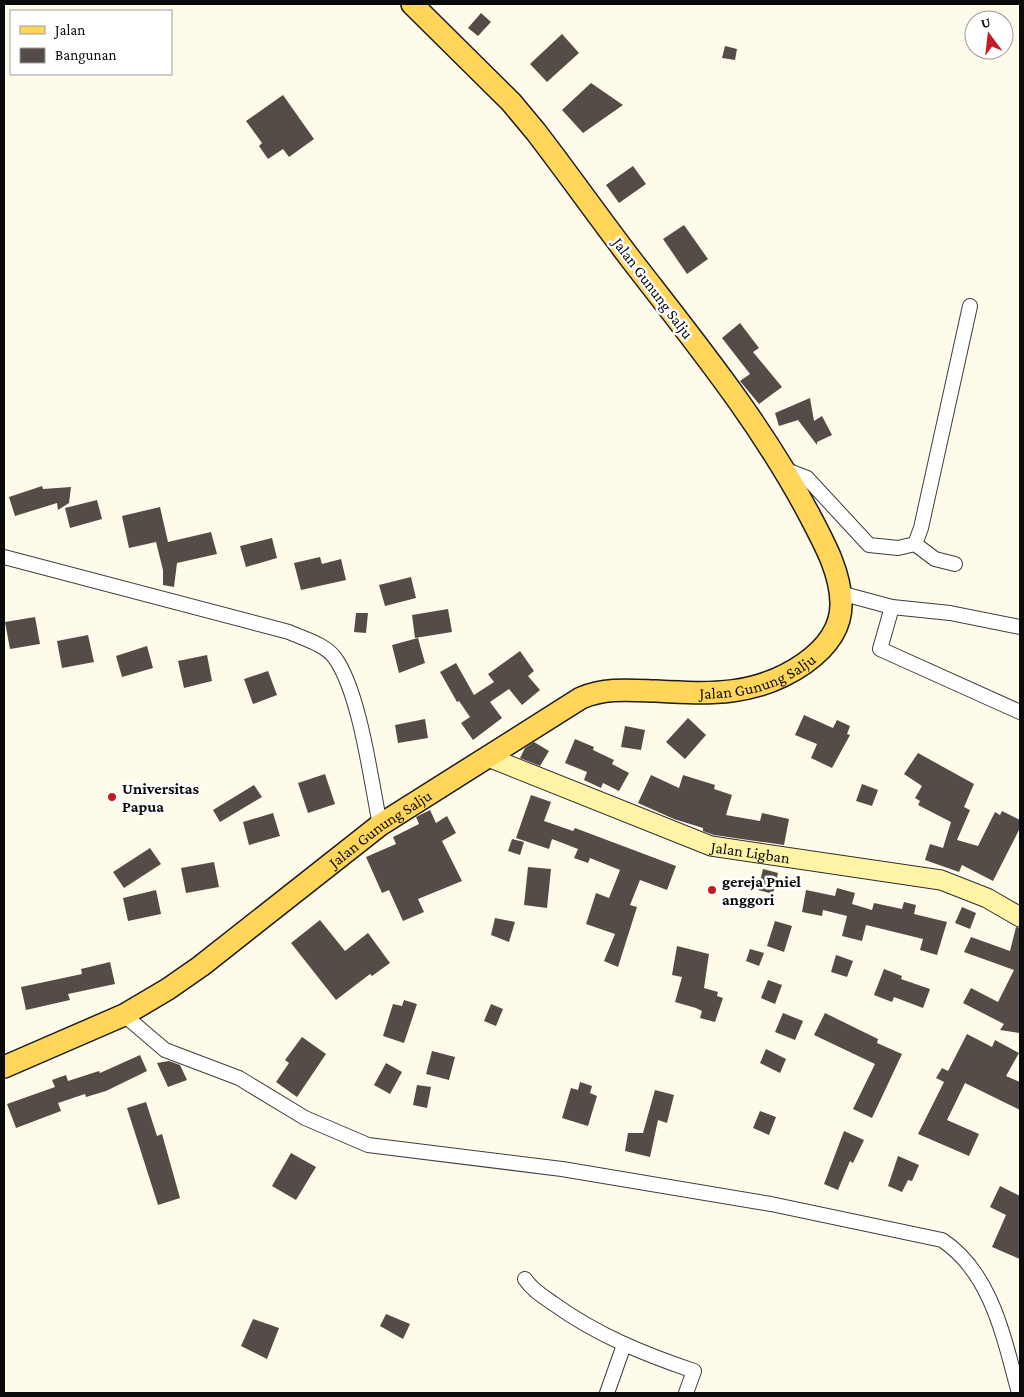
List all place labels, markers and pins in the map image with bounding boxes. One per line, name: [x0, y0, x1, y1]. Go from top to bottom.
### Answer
place label: Universitas Papua: [122, 780, 200, 815]
marker: Universitas Papua: [106, 791, 118, 803]
place label: gereja Pniel anggori: [722, 873, 801, 908]
marker: gereja Pniel anggori: [706, 884, 718, 896]

